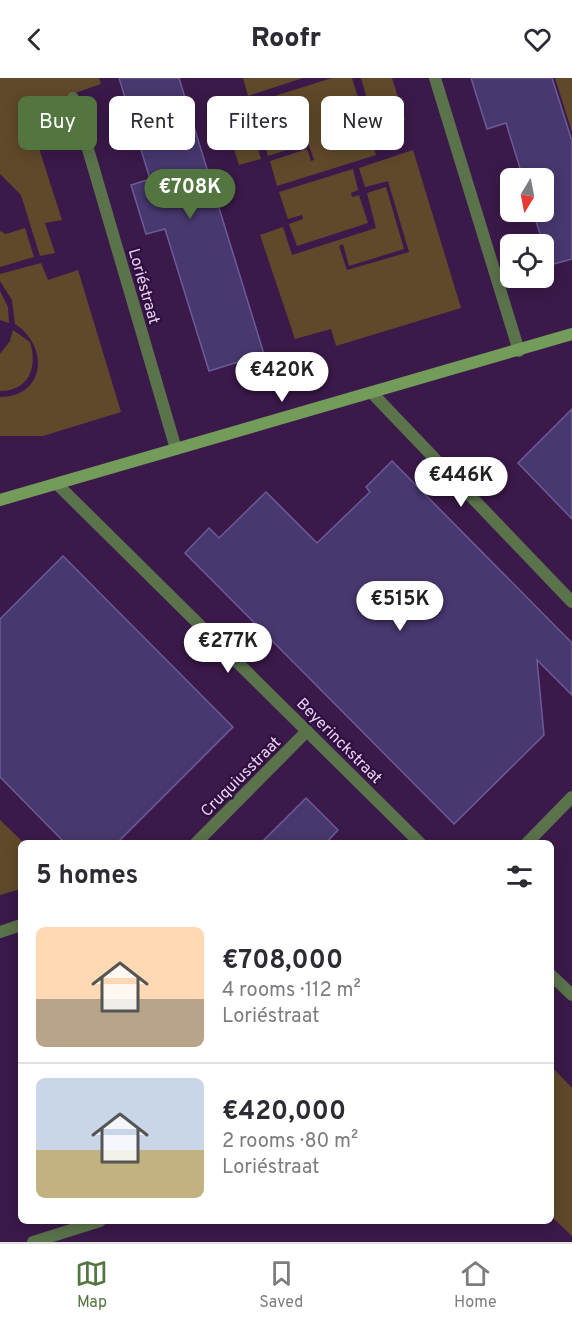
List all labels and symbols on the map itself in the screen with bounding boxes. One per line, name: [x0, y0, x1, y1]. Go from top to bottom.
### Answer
north arrow: [500, 168, 554, 222]
pin: €708K: [148, 169, 232, 220]
street label: Loriéstraat: [123, 246, 163, 327]
pin: €420K: [240, 352, 324, 403]
pin: €446K: [419, 457, 503, 508]
pin: €515K: [358, 581, 442, 632]
pin: €277K: [186, 623, 270, 674]
street label: Beyerinckstraat: [292, 694, 386, 788]
street label: Cruquiusstraat: [197, 733, 286, 822]

